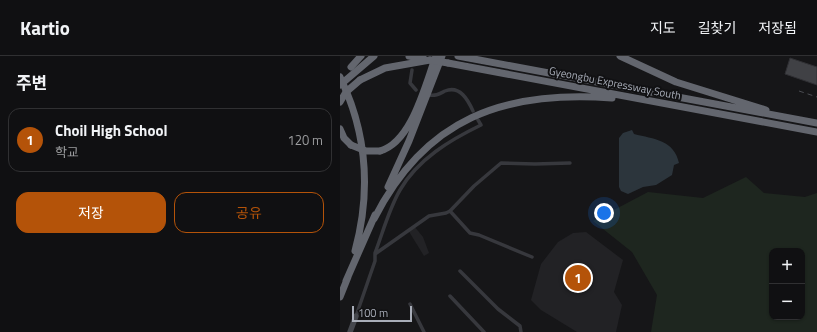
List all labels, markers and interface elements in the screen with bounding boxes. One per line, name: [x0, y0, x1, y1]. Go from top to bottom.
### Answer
text: Kartio: [20, 13, 70, 42]
text: 지도: [650, 17, 676, 38]
text: 길찾기: [698, 17, 736, 38]
text: 저장됨: [758, 17, 797, 38]
street label: Gyeongbu Expressway South: [548, 62, 682, 104]
text: 주변: [16, 70, 47, 96]
text: Choil High School: [55, 119, 167, 142]
text: 1: [26, 130, 34, 150]
text: 120 m: [287, 130, 323, 150]
text: 학교: [55, 142, 79, 162]
button: 저장: [16, 192, 166, 233]
button: 공유: [174, 192, 324, 233]
your location: [594, 203, 614, 223]
map controls: [769, 248, 805, 320]
button: +: [769, 248, 805, 284]
pin: 1: [565, 263, 591, 293]
button: −: [769, 284, 805, 320]
scale bar: [352, 304, 412, 323]
text: 100 m: [358, 305, 388, 321]

